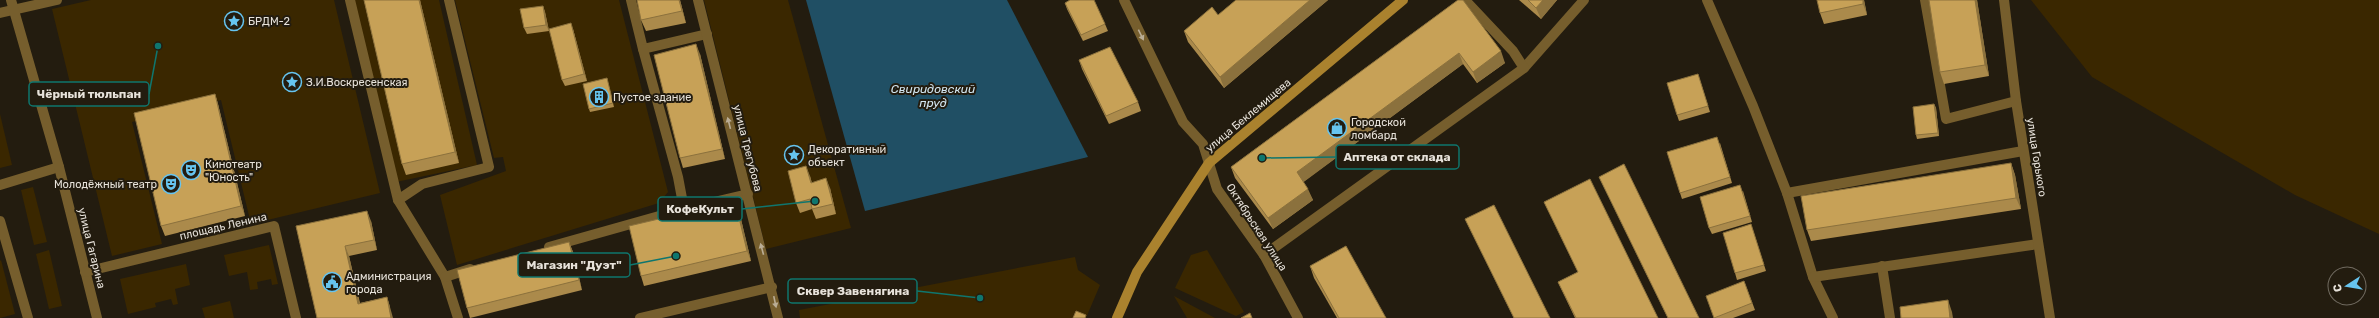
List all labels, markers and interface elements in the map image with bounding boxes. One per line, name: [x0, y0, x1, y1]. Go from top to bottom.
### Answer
place icon: БРДМ-2: [223, 10, 245, 32]
place label: БРДМ-2: [248, 15, 290, 28]
one-way arrow: [1138, 29, 1144, 41]
place icon: З.И.Воскресенская: [281, 71, 303, 93]
place label: З.И.Воскресенская: [306, 76, 408, 89]
street label: улица Беклемищева: [1203, 76, 1294, 155]
callout: Чёрный тюльпан: [29, 82, 149, 106]
water label: Свиридовский пруд: [891, 82, 975, 110]
building icon: Пустое здание: [588, 86, 610, 108]
text: Чёрный тюльпан: [37, 87, 141, 101]
place label: Пустое здание: [613, 91, 691, 104]
street label: улица Трегубова: [730, 103, 765, 193]
place label: Городской ломбард: [1351, 116, 1406, 142]
one-way arrow: [726, 117, 732, 129]
shop icon: Городской ломбард: [1326, 117, 1348, 139]
street label: улица Горького: [2024, 117, 2049, 198]
place label: Декоративный объект: [808, 143, 886, 169]
place icon: Декоративный объект: [783, 144, 805, 166]
callout: Аптека от склада: [1336, 145, 1459, 169]
text: Аптека от склада: [1343, 150, 1451, 164]
place label: Кинотеатр "Юность": [205, 158, 262, 184]
theatre icon: Кинотеатр "Юность": [180, 159, 202, 181]
theatre icon: Молодёжный театр: [160, 173, 182, 195]
place label: Молодёжный театр: [54, 178, 157, 191]
street label: Октябрьская улица: [1223, 181, 1290, 273]
callout: КофеКульт: [658, 197, 742, 221]
text: КофеКульт: [666, 202, 734, 216]
street label: улица Гагарина: [75, 206, 108, 290]
street label: площадь Ленина: [178, 210, 268, 243]
one-way arrow: [758, 243, 764, 255]
callout: Магазин "Дуэт": [518, 253, 630, 277]
text: Магазин "Дуэт": [526, 258, 622, 272]
north arrow: [2327, 266, 2367, 306]
place label: Администрация города: [346, 270, 431, 296]
public building icon: Администрация города: [321, 271, 343, 293]
callout: Сквер Завенягина: [788, 279, 917, 303]
text: С: [2330, 283, 2345, 293]
text: Сквер Завенягина: [797, 284, 909, 298]
one-way arrow: [773, 296, 779, 308]

